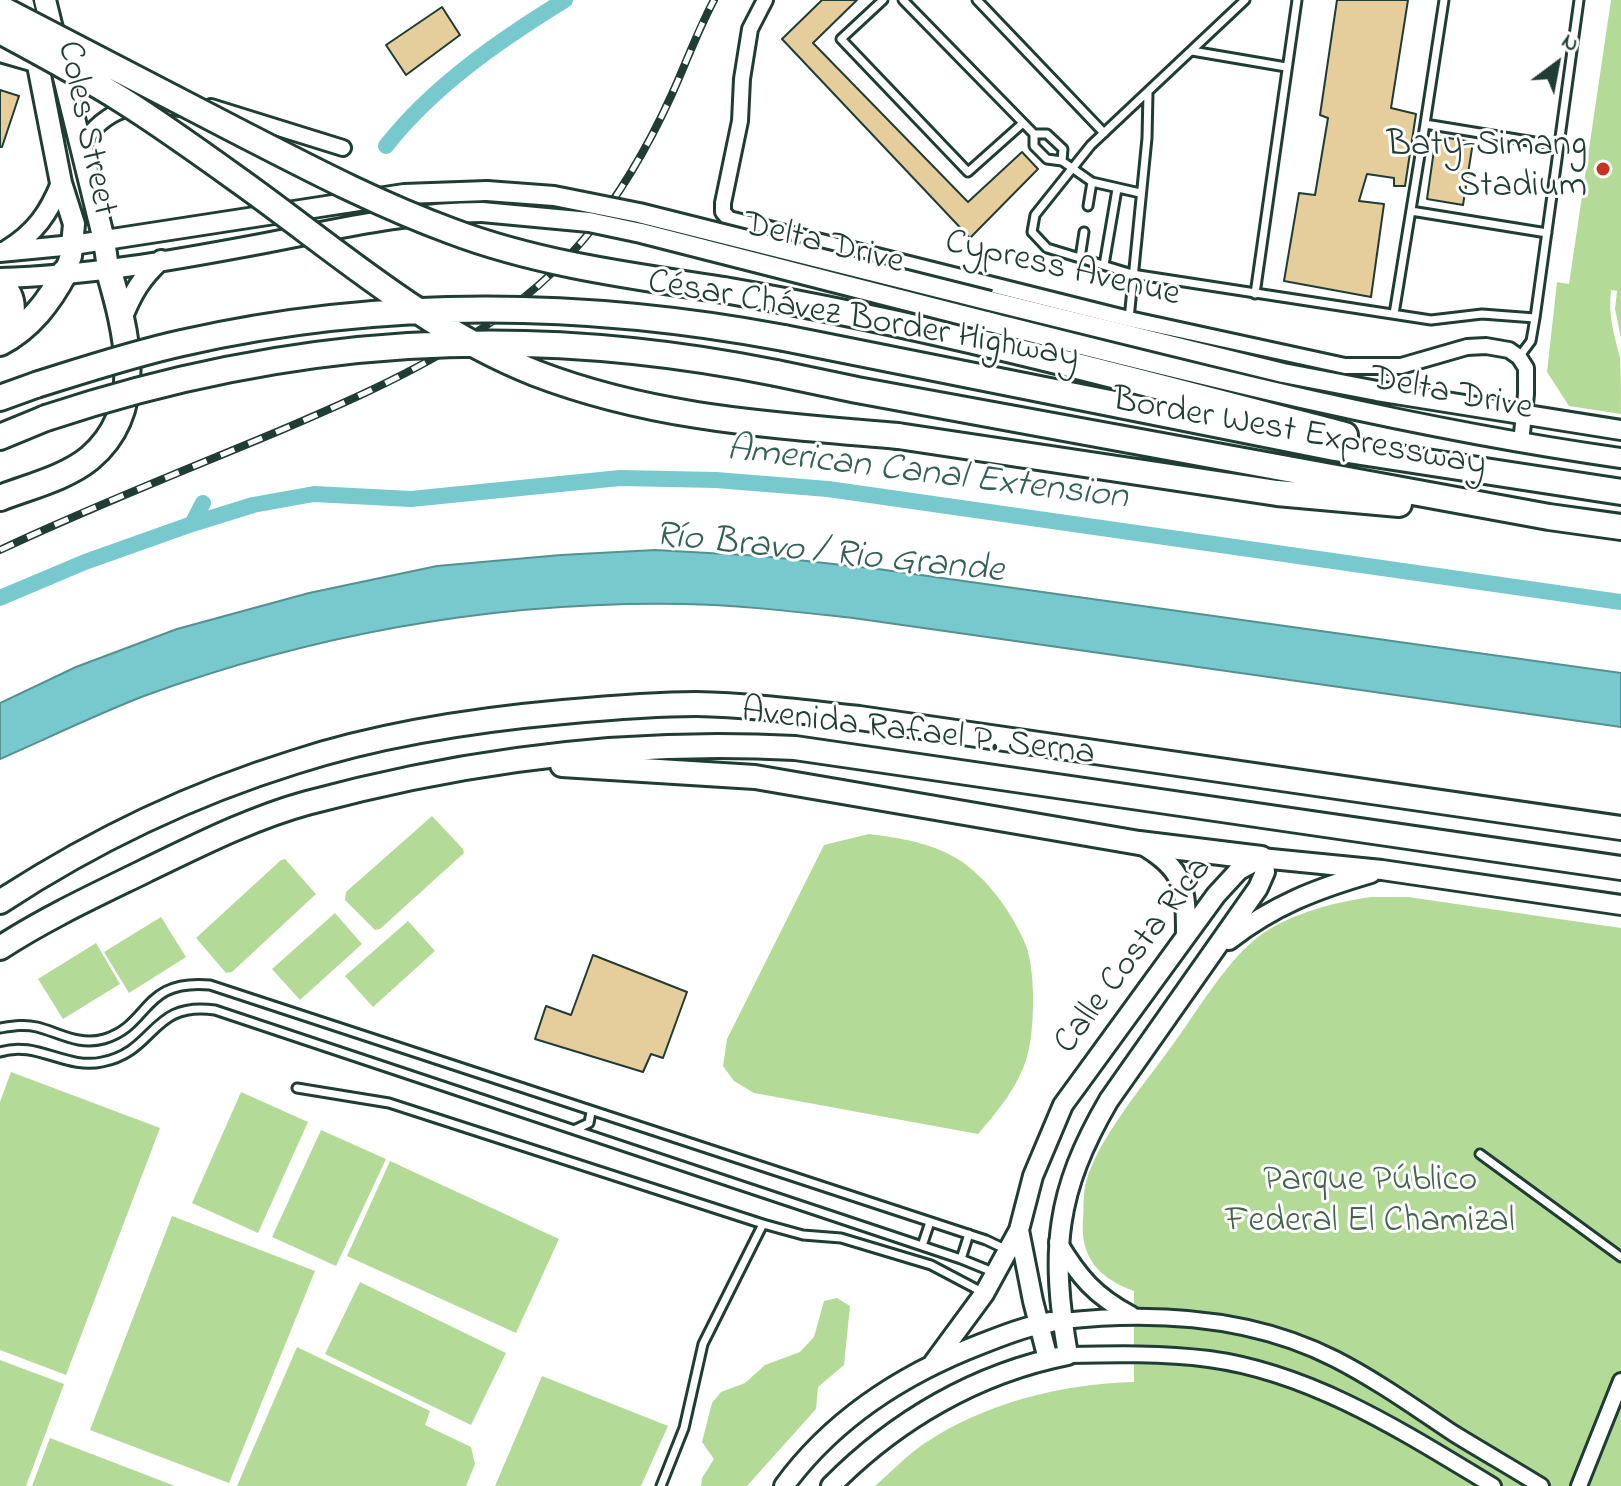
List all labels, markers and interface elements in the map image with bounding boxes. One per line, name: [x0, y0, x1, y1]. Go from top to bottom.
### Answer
north arrow: [1517, 24, 1597, 104]
text: N: [1555, 26, 1584, 61]
street label: Coles Street: [44, 38, 124, 220]
place label: Baty-Simang Stadium: [1387, 126, 1587, 211]
marker: Baty-Simang Stadium: [1594, 160, 1612, 178]
street label: Delta Drive: [738, 205, 908, 287]
street label: Cypress Avenue: [940, 223, 1184, 319]
street label: César Chávez Border Highway: [644, 263, 1082, 381]
street label: Delta Drive: [1366, 359, 1536, 433]
street label: Border West Expressway: [1109, 381, 1489, 489]
water label: American Canal Extension: [724, 429, 1130, 523]
water label: Río Bravo / Rio Grande: [652, 515, 1006, 597]
street label: Avenida Rafael P. Serna: [739, 692, 1097, 778]
street label: Calle Costa Rica: [1047, 850, 1223, 1064]
park label: Parque Público Federal El Chamizal: [1225, 1161, 1515, 1246]

